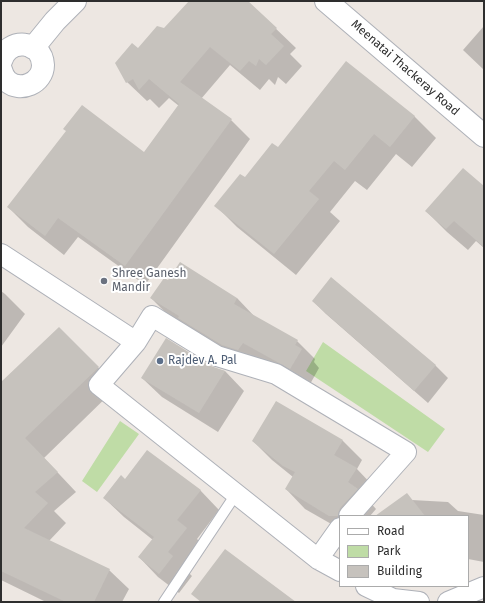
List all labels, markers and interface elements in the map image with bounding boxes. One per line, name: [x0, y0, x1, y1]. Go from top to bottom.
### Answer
street label: Meenatai Thackeray Road: [348, 17, 462, 119]
place label: Shree Ganesh Mandir: [112, 267, 186, 295]
marker: Shree Ganesh Mandir: [99, 276, 109, 286]
place label: Rajdev A. Pal: [168, 354, 237, 368]
marker: Rajdev A. Pal: [155, 356, 165, 366]
legend: [339, 515, 469, 587]
text: Road: [377, 524, 405, 538]
text: Park: [377, 544, 401, 558]
text: Building: [377, 564, 422, 578]

